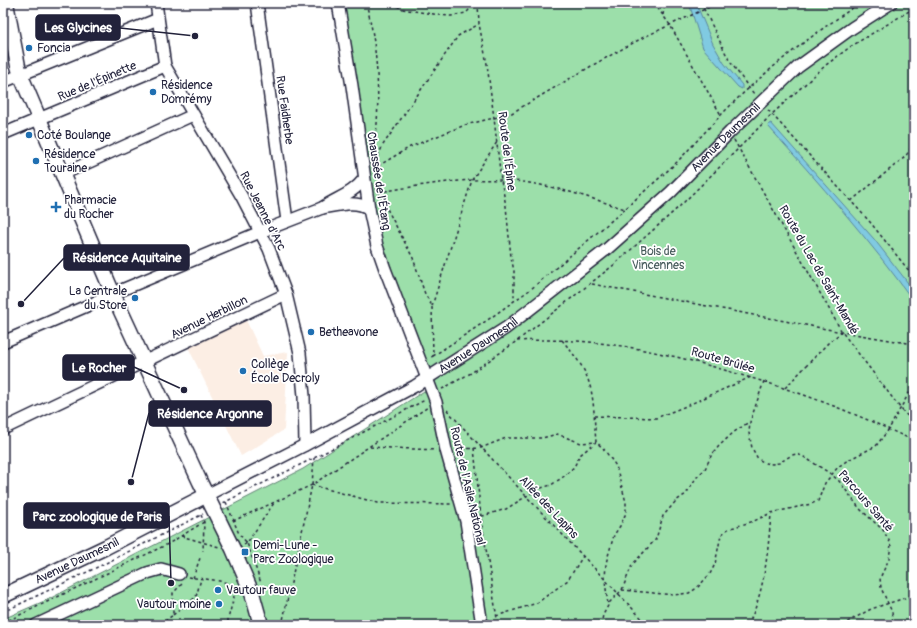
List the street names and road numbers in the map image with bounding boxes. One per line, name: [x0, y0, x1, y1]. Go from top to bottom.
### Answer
street label: Rue de l'Épinette: [55, 57, 139, 105]
street label: Rue Faidherbe: [272, 75, 297, 145]
street label: Avenue Daumesnil: [688, 100, 764, 175]
street label: Route de l'Épine: [494, 110, 520, 192]
street label: Chaussée de l'Étang: [363, 131, 395, 231]
street label: Rue Jeanne d'Arc: [236, 169, 289, 253]
street label: Route du Lac de Saint-Mandé: [775, 203, 862, 338]
street label: Avenue Herbillon: [168, 292, 250, 343]
street label: Avenue Daumesnil: [436, 314, 521, 377]
street label: Route Brûlée: [689, 344, 756, 377]
street label: Route de l'Asile National: [447, 425, 488, 547]
street label: Parcours Santé: [835, 467, 897, 535]
street label: Allée des Lapins: [516, 473, 582, 542]
street label: Avenue Daumesnil: [33, 534, 122, 588]

